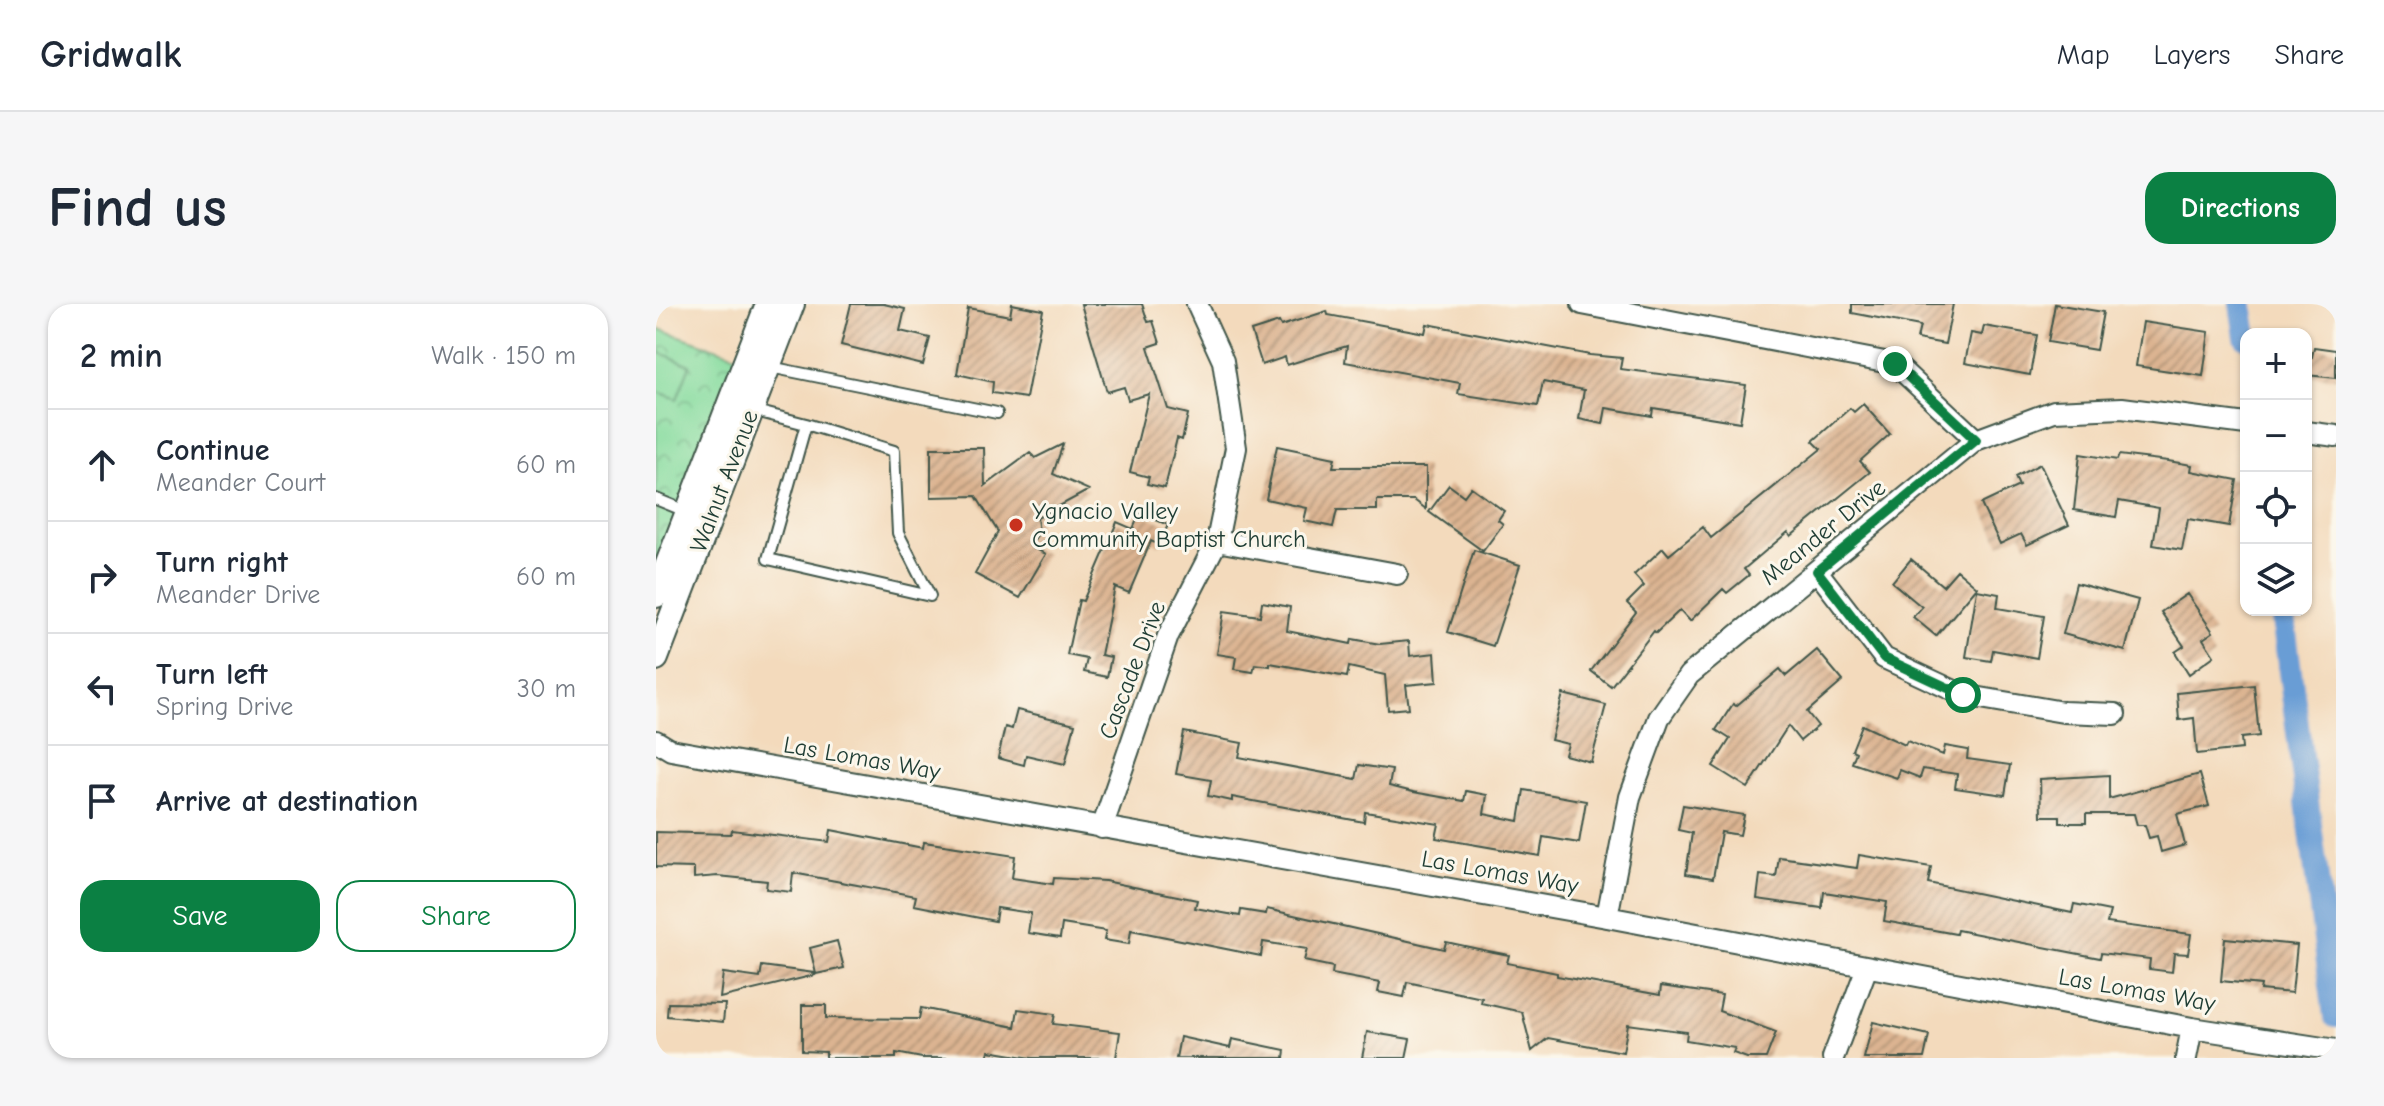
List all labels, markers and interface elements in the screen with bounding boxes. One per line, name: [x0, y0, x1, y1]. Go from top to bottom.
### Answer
text: Gridwalk: [40, 33, 182, 77]
text: Map: [2057, 39, 2110, 71]
text: Layers: [2154, 39, 2230, 71]
text: Share: [2274, 39, 2344, 71]
button: Directions: [2145, 172, 2336, 244]
text: Find us: [48, 176, 227, 240]
map controls: [2240, 328, 2312, 616]
button: +: [2240, 328, 2312, 400]
text: 2 min: [80, 336, 163, 376]
text: Walk · 150 m: [431, 341, 576, 371]
route end: [1877, 346, 1913, 382]
button: −: [2240, 400, 2312, 472]
street label: Walnut Avenue: [684, 406, 764, 556]
text: Continue: [156, 433, 270, 468]
icon: ahead: [80, 443, 124, 487]
text: 60 m: [516, 450, 576, 480]
text: Meander Court: [156, 468, 325, 498]
button: locate: [2240, 472, 2312, 544]
street label: Meander Drive: [1755, 473, 1891, 591]
place label: Ygnacio Valley Community Baptist Church: [1032, 497, 1306, 553]
marker: Ygnacio Valley Community Baptist Church: [1007, 516, 1025, 534]
button: layers: [2240, 544, 2312, 616]
text: Turn right: [156, 545, 288, 580]
icon: right: [80, 555, 124, 599]
text: 60 m: [516, 562, 576, 592]
text: Meander Drive: [156, 580, 320, 610]
street label: Cascade Drive: [1093, 597, 1171, 743]
text: Turn left: [156, 657, 268, 692]
icon: left: [80, 667, 124, 711]
text: 30 m: [517, 674, 576, 704]
route start: [1945, 677, 1981, 713]
text: Spring Drive: [156, 692, 293, 722]
street label: Las Lomas Way: [781, 730, 943, 786]
icon: arrive: [80, 779, 124, 823]
text: Arrive at destination: [156, 784, 418, 819]
street label: Las Lomas Way: [1419, 844, 1581, 900]
button: Save: [80, 880, 320, 952]
button: Share: [336, 880, 576, 952]
street label: Las Lomas Way: [2056, 962, 2218, 1018]

